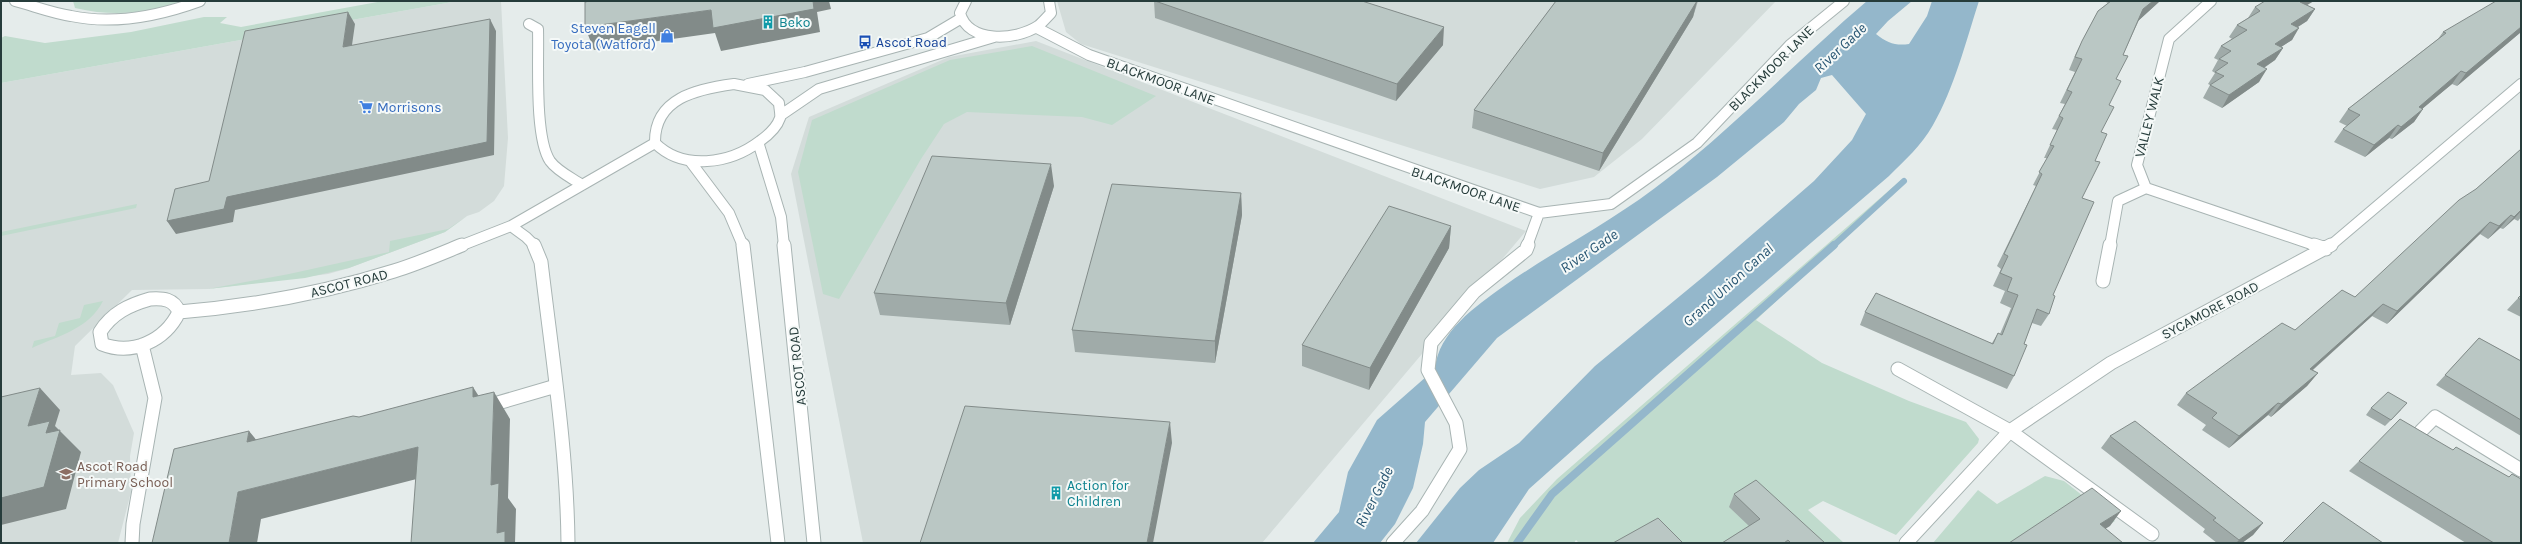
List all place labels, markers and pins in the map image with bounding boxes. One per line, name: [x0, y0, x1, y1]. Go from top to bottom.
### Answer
building icon: Beko: [760, 14, 776, 30]
place label: Beko: [779, 14, 810, 31]
place label: Steven Eagell Toyota (Watford): [551, 20, 656, 53]
shop icon: Steven Eagell Toyota (Watford): [659, 28, 675, 44]
bus stop icon: Ascot Road: [857, 34, 873, 50]
place label: Ascot Road: [876, 34, 947, 51]
supermarket icon: Morrisons: [358, 99, 374, 115]
place label: Morrisons: [377, 99, 442, 116]
place label: Ascot Road Primary School: [77, 458, 173, 491]
school or university icon: Ascot Road Primary School: [58, 466, 74, 482]
place label: Action for Children: [1067, 477, 1130, 510]
building icon: Action for Children: [1048, 485, 1064, 501]

